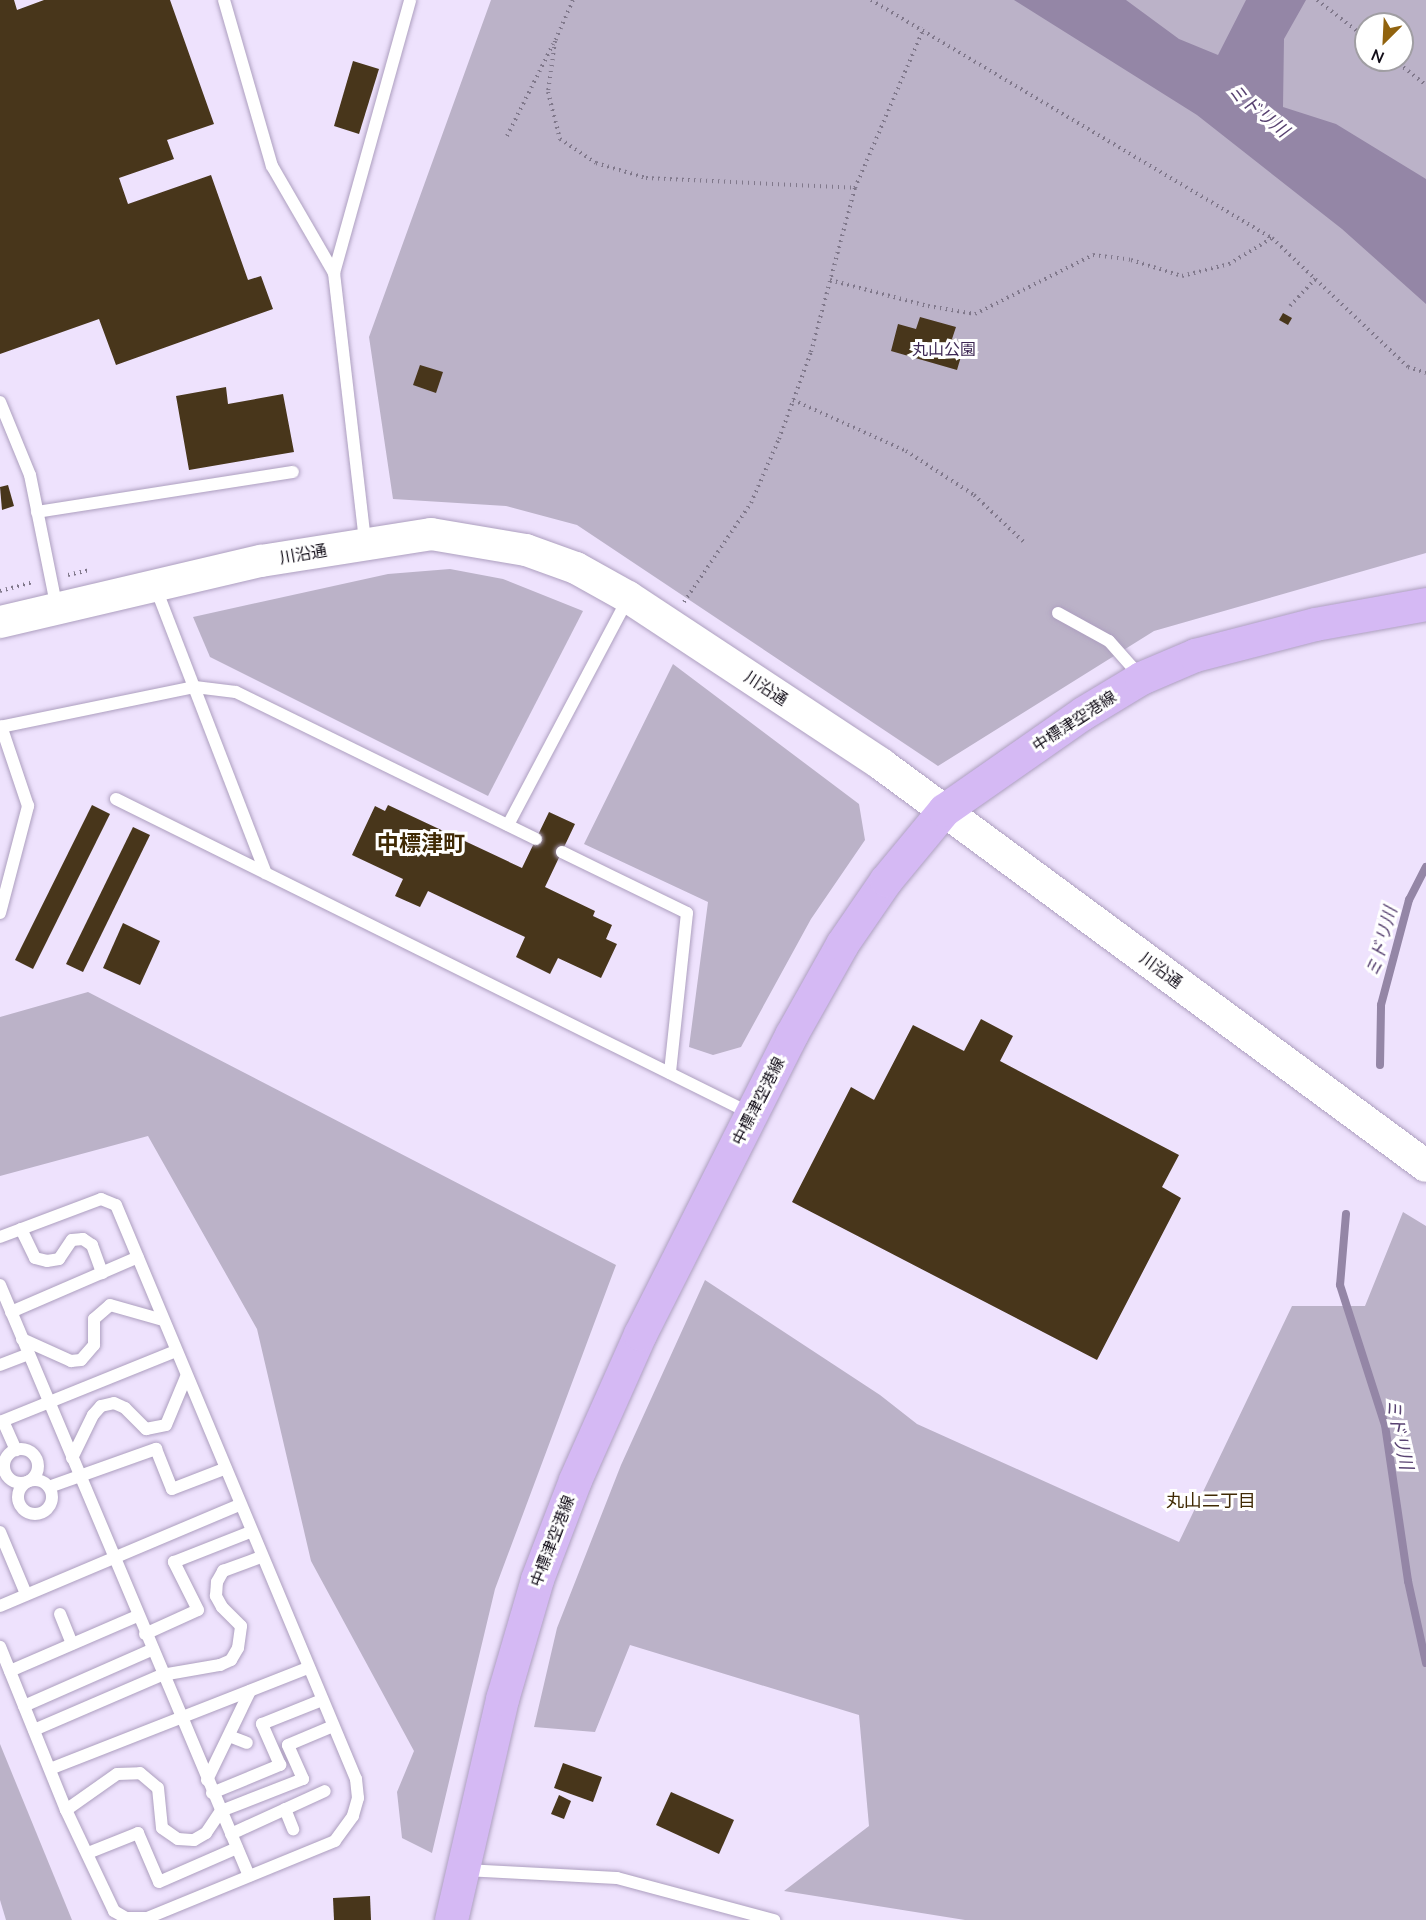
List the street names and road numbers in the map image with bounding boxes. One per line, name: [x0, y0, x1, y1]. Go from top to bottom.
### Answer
street label: 川沿通: [278, 540, 328, 568]
street label: 川沿通: [741, 667, 791, 709]
street label: 中標津空港線: [1029, 687, 1119, 755]
street label: 川沿通: [1136, 948, 1186, 992]
street label: 中標津空港線: [728, 1054, 788, 1148]
street label: 中標津空港線: [526, 1493, 578, 1589]

